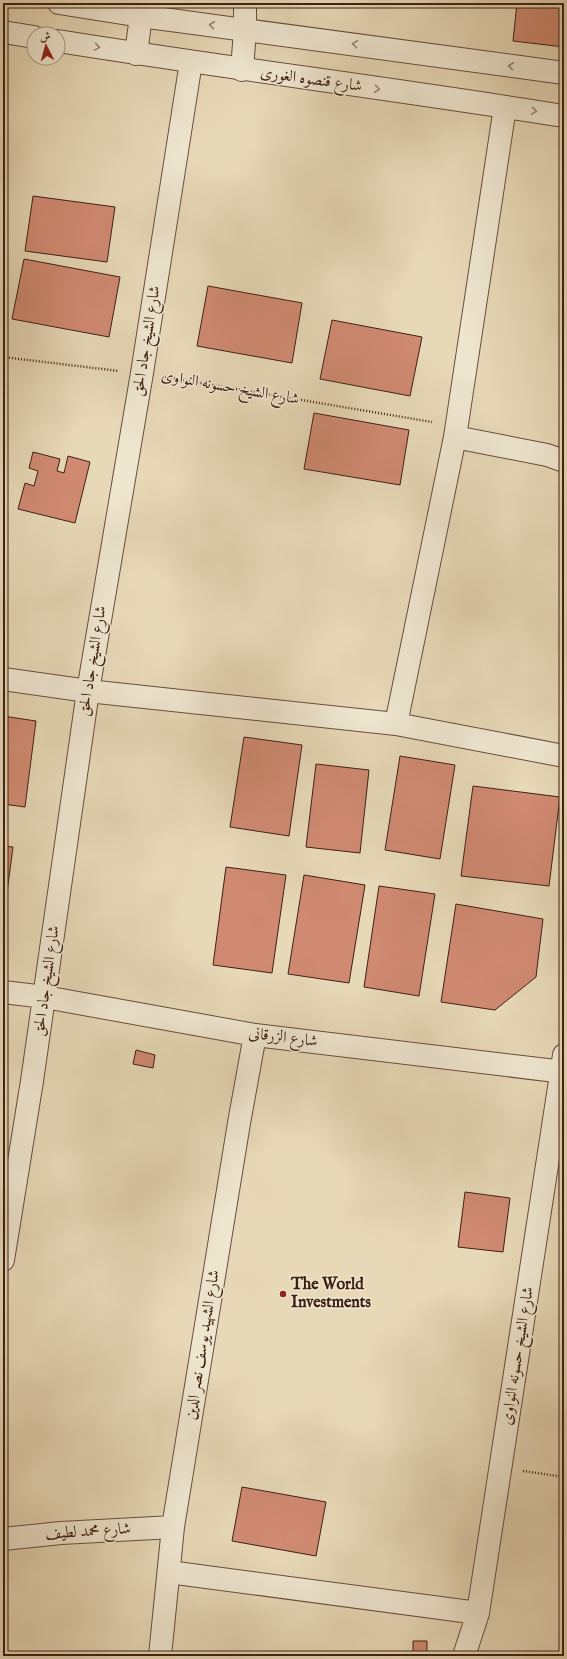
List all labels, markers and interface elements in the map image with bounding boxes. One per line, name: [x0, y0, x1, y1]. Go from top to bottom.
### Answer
one-way arrow: [209, 21, 215, 30]
north arrow: [26, 26, 66, 66]
text: ش: [39, 30, 51, 45]
one-way arrow: [352, 40, 358, 49]
one-way arrow: [93, 42, 100, 51]
one-way arrow: [508, 62, 515, 71]
street label: شارع قنصوه الغورى: [259, 63, 363, 99]
one-way arrow: [374, 84, 380, 93]
one-way arrow: [531, 107, 537, 115]
street label: شارع الشيخ جاد الحق: [128, 284, 169, 398]
street label: شارع الشيخ حسونه النواوى: [159, 366, 301, 413]
street label: شارع الشيخ جاد الحق: [74, 604, 115, 718]
street label: شارع الشيخ جاد الحق: [29, 924, 68, 1038]
street label: شارع الزرقانى: [247, 1024, 319, 1054]
street label: شارع الشهيد يوسف نصر الدين: [181, 1269, 227, 1422]
place label: The World Investments: [290, 1275, 371, 1313]
street label: شارع الشيخ حسونه النواوى: [497, 1285, 542, 1427]
marker: The World Investments: [278, 1289, 288, 1299]
street label: شارع محمد لطيف: [45, 1519, 132, 1547]

